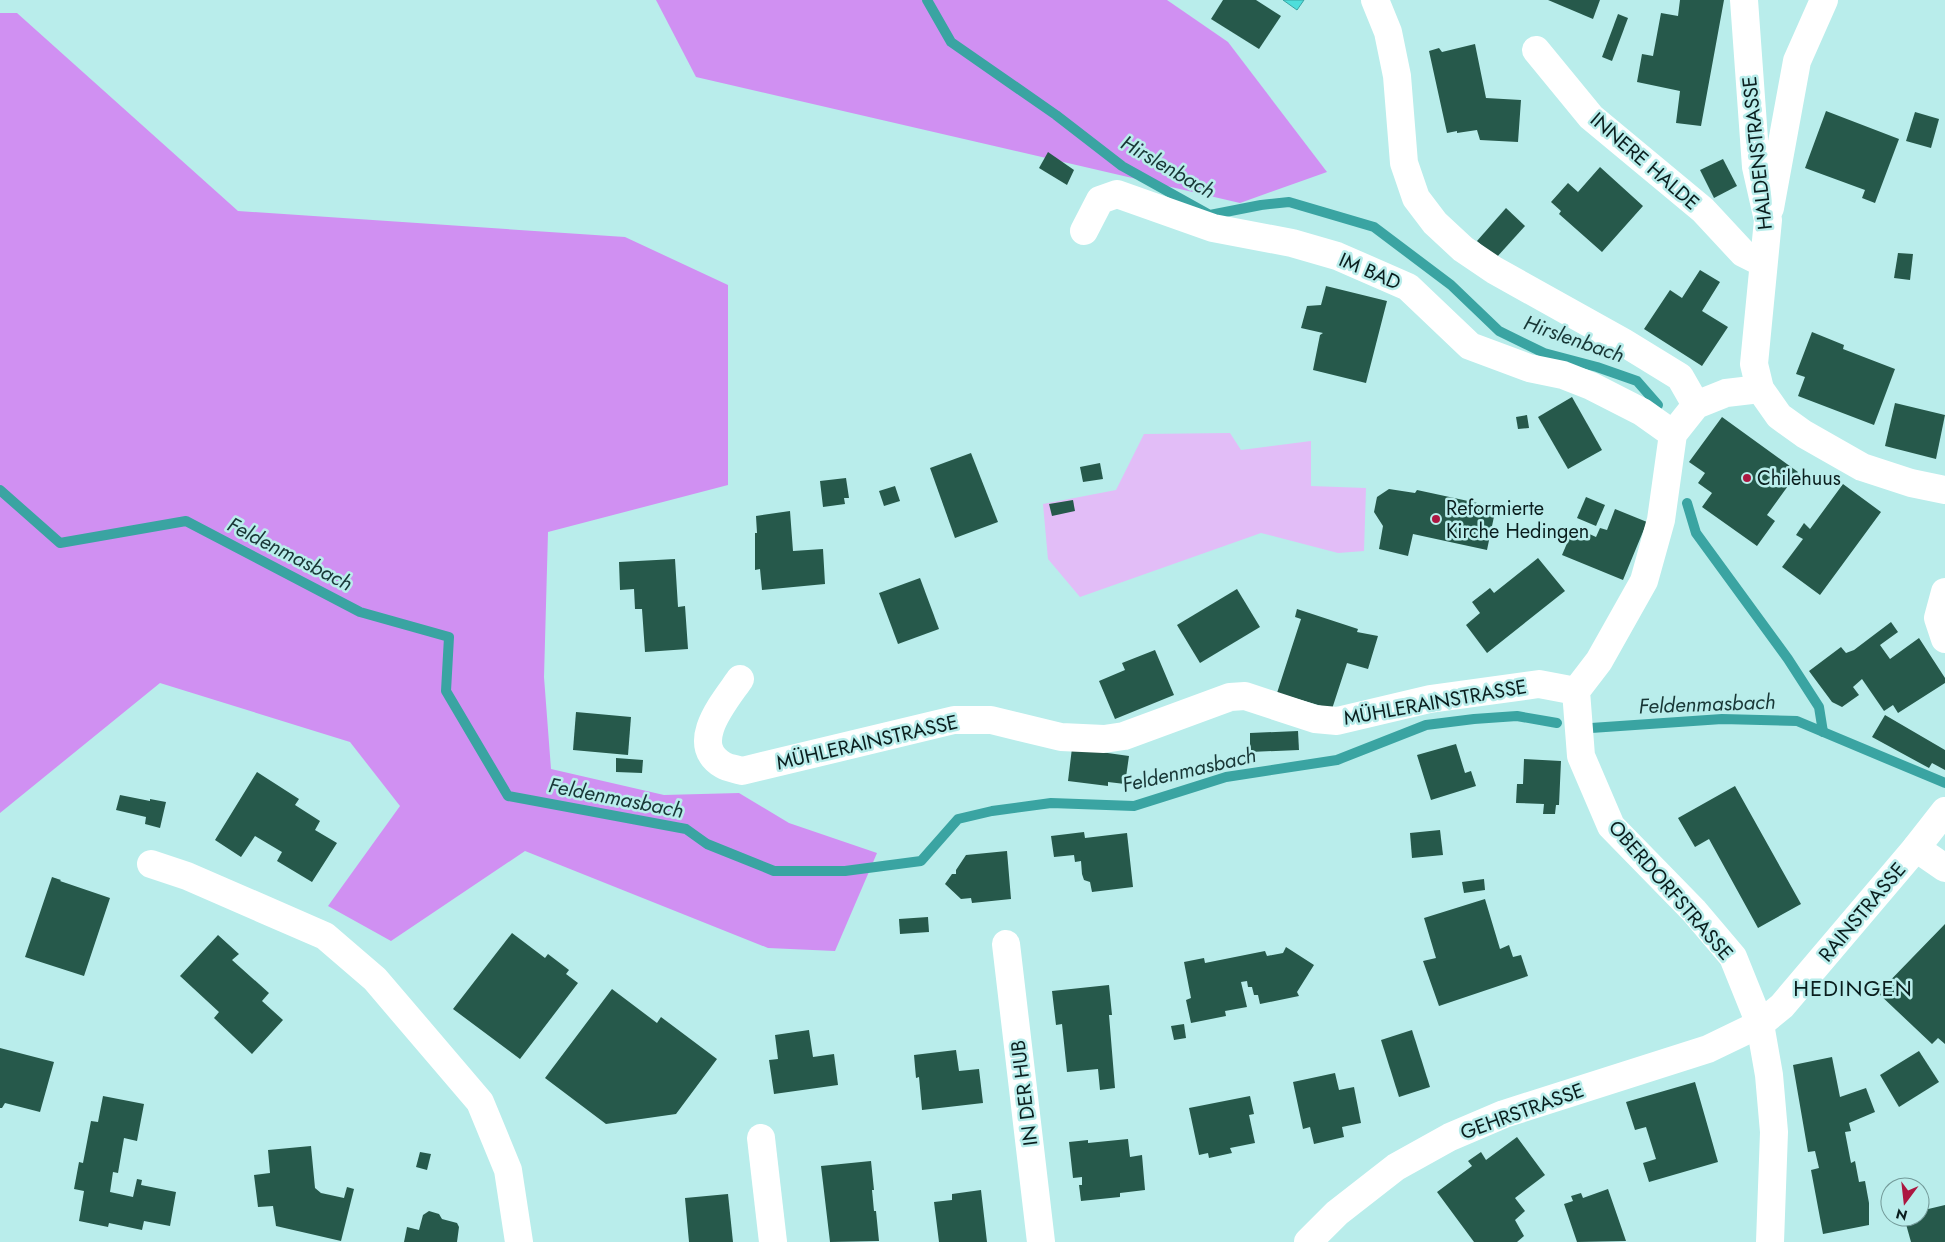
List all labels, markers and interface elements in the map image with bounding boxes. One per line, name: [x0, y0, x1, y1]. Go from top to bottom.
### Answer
street label: HALDENSTRASSE: [1735, 75, 1780, 231]
street label: INNERE HALDE: [1584, 106, 1706, 217]
water label: Hirslenbach: [1115, 128, 1221, 206]
street label: IM BAD: [1334, 245, 1405, 297]
water label: Hirslenbach: [1520, 308, 1628, 370]
place label: Chilehuus: [1757, 464, 1841, 493]
marker: Chilehuus: [1741, 472, 1753, 484]
place label: Reformierte Kirche Hedingen: [1446, 494, 1589, 546]
water label: Feldenmasbach: [222, 510, 358, 598]
marker: Reformierte Kirche Hedingen: [1430, 513, 1442, 525]
street label: MÜHLERAINSTRASSE: [1341, 672, 1529, 733]
water label: Feldenmasbach: [1638, 687, 1776, 721]
street label: MÜHLERAINSTRASSE: [774, 708, 961, 777]
water label: Feldenmasbach: [1119, 740, 1259, 800]
water label: Feldenmasbach: [546, 770, 686, 826]
street label: OBERDORFSTRASSE: [1602, 814, 1740, 967]
street label: RAINSTRASSE: [1812, 856, 1913, 969]
district label: HEDINGEN: [1793, 972, 1913, 1004]
street label: IN DER HUB: [1004, 1038, 1045, 1147]
street label: GEHRSTRASSE: [1456, 1076, 1588, 1147]
north arrow: [1880, 1177, 1930, 1227]
text: N: [1894, 1203, 1910, 1226]

